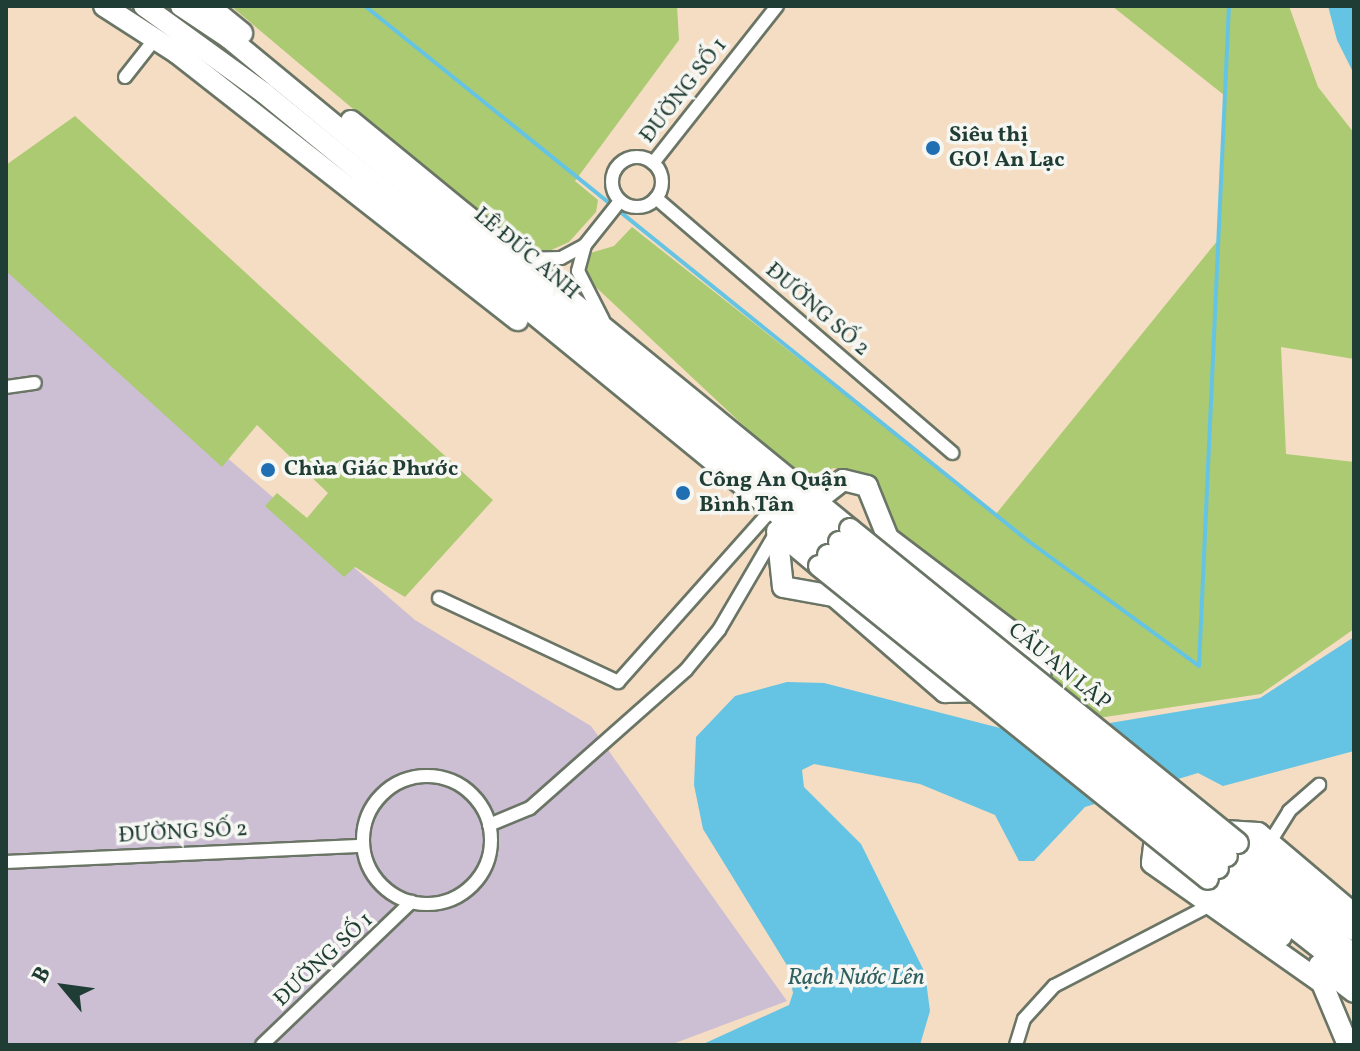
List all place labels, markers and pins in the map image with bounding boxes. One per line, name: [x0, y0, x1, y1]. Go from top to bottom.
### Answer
place label: Siêu thị GO! An Lạc: [949, 122, 1065, 174]
marker: Siêu thị GO! An Lạc: [924, 139, 942, 157]
place label: Chùa Giác Phước: [284, 457, 458, 483]
marker: Chùa Giác Phước: [259, 461, 277, 479]
place label: Công An Quận Bình Tân: [699, 467, 847, 518]
marker: Công An Quận Bình Tân: [674, 484, 692, 502]

